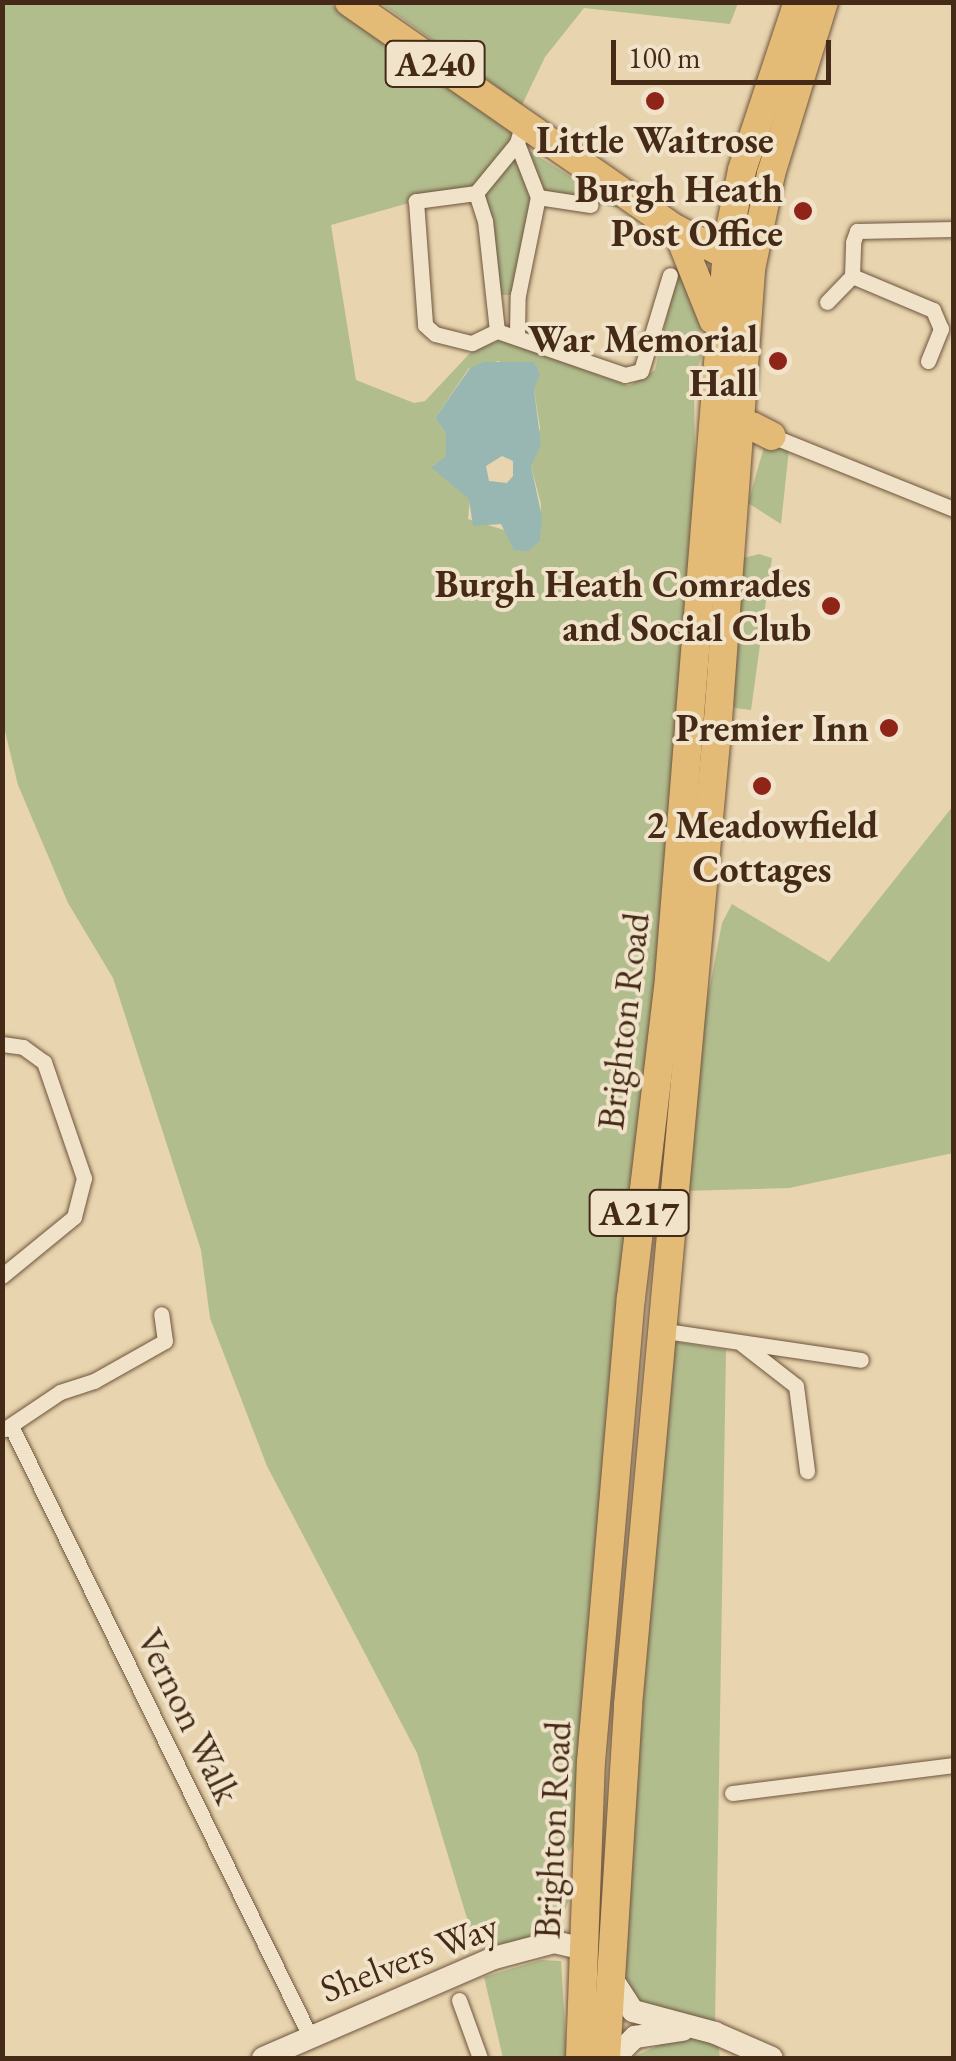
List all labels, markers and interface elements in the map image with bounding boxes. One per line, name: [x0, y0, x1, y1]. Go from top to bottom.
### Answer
scale bar: [616, 20, 836, 82]
road number: A240: [382, 34, 488, 94]
text: 100 m: [628, 38, 701, 77]
marker: Little Waitrose: [644, 90, 666, 112]
place label: Little Waitrose: [536, 117, 774, 163]
place label: Burgh Heath Post Office: [575, 166, 783, 255]
marker: Burgh Heath Post Office: [792, 200, 814, 222]
place label: War Memorial Hall: [528, 316, 758, 406]
marker: War Memorial Hall: [767, 350, 789, 372]
place label: Burgh Heath Comrades and Social Club: [435, 561, 811, 650]
marker: Burgh Heath Comrades and Social Club: [820, 595, 842, 617]
place label: Premier Inn: [676, 705, 869, 751]
marker: Premier Inn: [878, 717, 900, 739]
marker: 2 Meadowfield Cottages: [751, 775, 773, 797]
place label: 2 Meadowfield Cottages: [646, 802, 878, 892]
street label: Brighton Road: [587, 910, 659, 1132]
road number: A217: [586, 1183, 692, 1243]
street label: Vernon Walk: [127, 1621, 251, 1811]
street label: Brighton Road: [524, 1720, 580, 1940]
street label: Shelvers Way: [314, 1902, 504, 2012]

